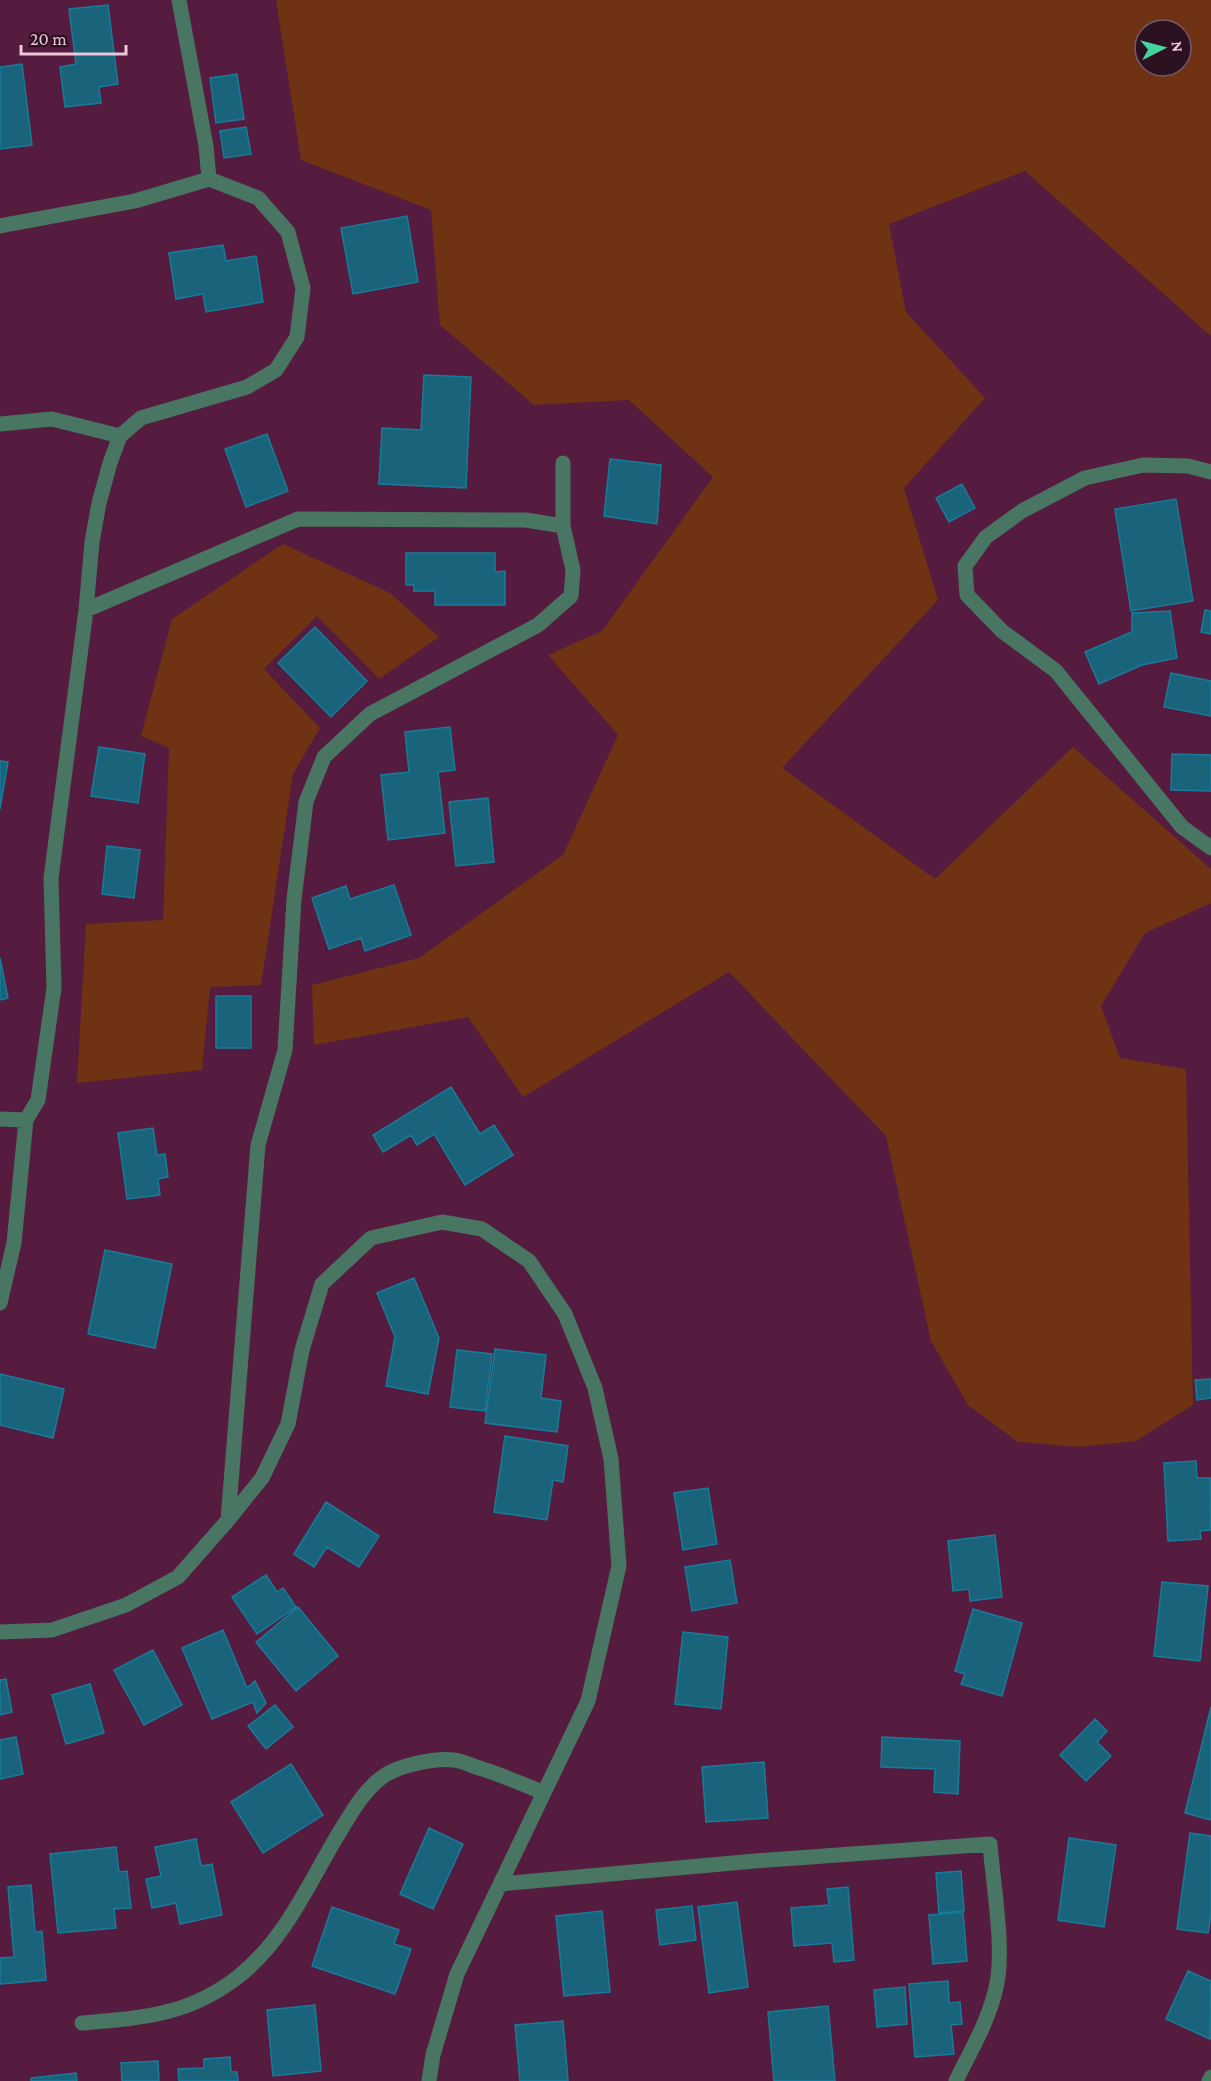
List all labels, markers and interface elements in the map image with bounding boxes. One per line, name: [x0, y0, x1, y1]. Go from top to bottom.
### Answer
scale bar: [21, 18, 126, 56]
north arrow: [1133, 18, 1193, 78]
text: 20 m: [30, 29, 67, 49]
text: N: [1168, 40, 1186, 53]

